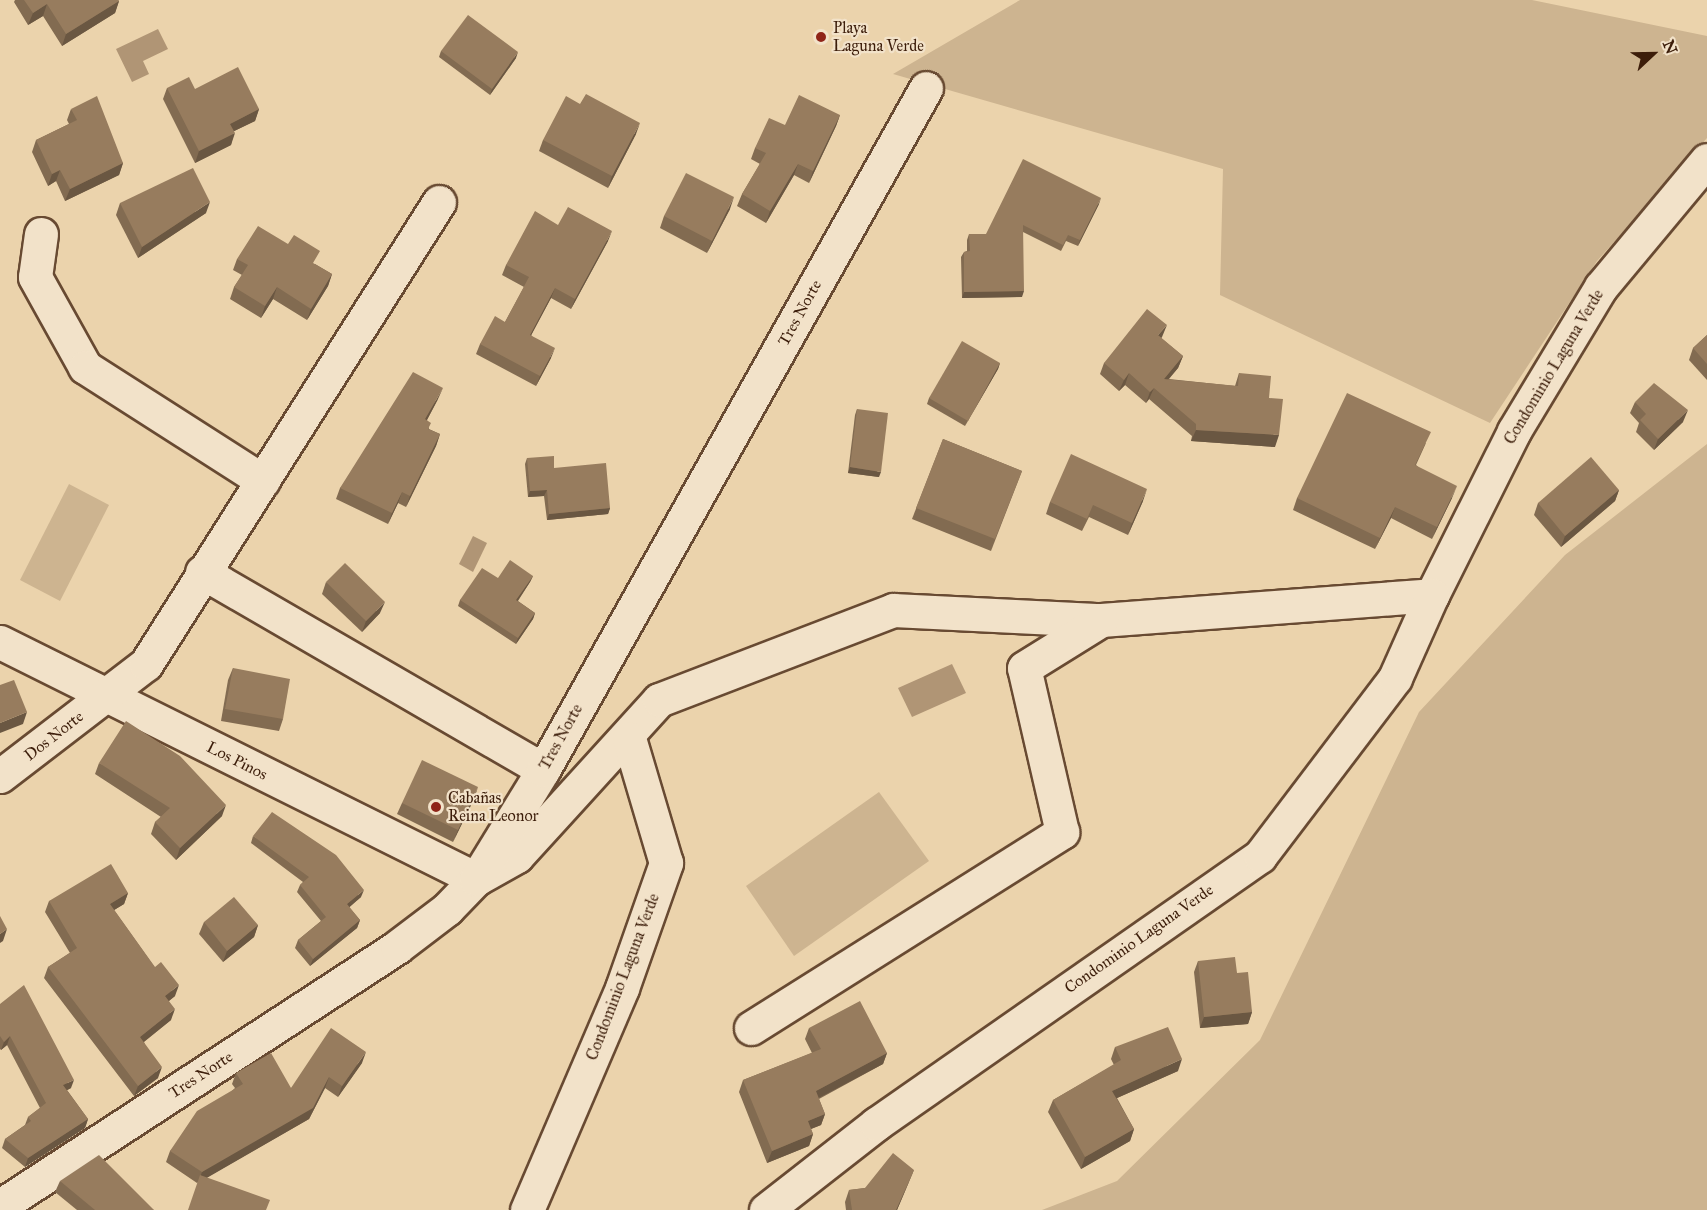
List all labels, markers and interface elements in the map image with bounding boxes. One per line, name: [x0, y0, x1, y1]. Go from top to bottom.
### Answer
place label: Playa Laguna Verde: [833, 18, 924, 56]
north arrow: [1623, 24, 1683, 84]
marker: Playa Laguna Verde: [814, 30, 828, 44]
text: N: [1659, 37, 1682, 57]
street label: Tres Norte: [774, 277, 826, 349]
street label: Condominio Laguna Verde: [1500, 286, 1608, 448]
street label: Tres Norte: [535, 701, 587, 773]
street label: Dos Norte: [21, 707, 87, 765]
street label: Los Pinos: [203, 738, 271, 784]
place label: Cabañas Reina Leonor: [448, 788, 539, 826]
marker: Cabañas Reina Leonor: [429, 800, 443, 814]
street label: Condominio Laguna Verde: [1061, 880, 1217, 998]
street label: Condominio Laguna Verde: [582, 891, 664, 1063]
street label: Tres Norte: [166, 1047, 236, 1103]

